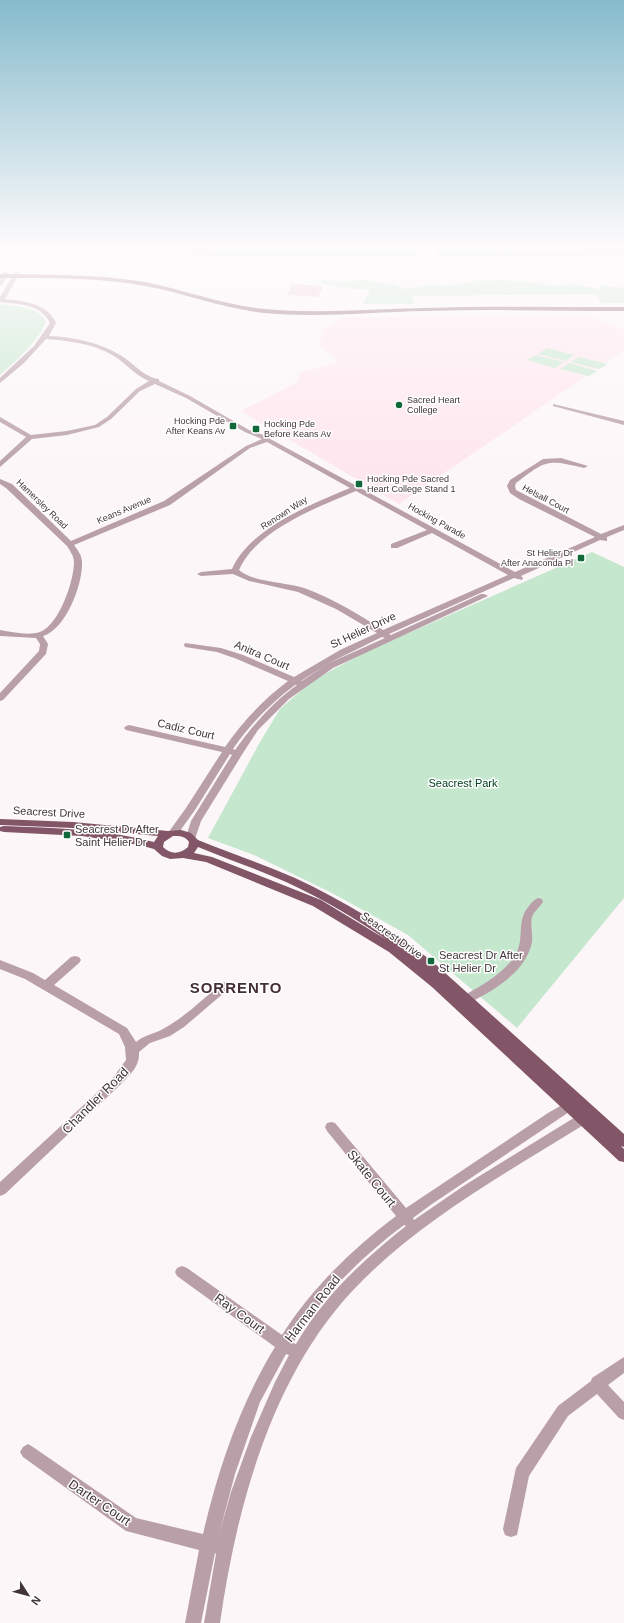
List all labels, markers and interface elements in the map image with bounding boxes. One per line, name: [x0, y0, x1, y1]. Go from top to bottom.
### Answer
place label: Sacred Heart College: [407, 395, 461, 415]
marker: Sacred Heart College: [394, 400, 404, 410]
place label: Hocking Pde After Keans Av: [166, 416, 225, 436]
place label: Hocking Pde Before Keans Av: [264, 419, 331, 439]
marker: Hocking Pde After Keans Av: [228, 421, 238, 431]
marker: Hocking Pde Before Keans Av: [251, 424, 261, 434]
place label: Hocking Pde Sacred Heart College Stand 1: [367, 474, 456, 494]
street label: Hamersley Road: [14, 477, 70, 531]
marker: Hocking Pde Sacred Heart College Stand 1: [354, 479, 364, 489]
street label: Helsall Court: [521, 482, 572, 516]
street label: Keans Avenue: [95, 494, 153, 526]
street label: Renown Way: [259, 494, 309, 532]
street label: Hocking Parade: [407, 501, 467, 541]
place label: St Helier Dr After Anaconda Pl: [501, 548, 573, 568]
marker: St Helier Dr After Anaconda Pl: [576, 553, 586, 563]
street label: St Helier Drive: [328, 610, 398, 650]
street label: Anitra Court: [233, 638, 291, 672]
street label: Cadiz Court: [156, 717, 216, 741]
park label: Seacrest Park: [428, 777, 498, 789]
street label: Seacrest Drive: [13, 804, 85, 820]
place label: Seacrest Dr After Saint Helier Dr: [75, 823, 159, 848]
marker: Seacrest Dr After Saint Helier Dr: [62, 830, 72, 840]
street label: Seacrest Drive: [359, 909, 425, 961]
place label: Seacrest Dr After St Helier Dr: [439, 949, 523, 974]
marker: Seacrest Dr After St Helier Dr: [426, 956, 436, 966]
district label: SORRENTO: [190, 979, 282, 996]
street label: Chandler Road: [59, 1064, 132, 1137]
street label: Skate Court: [344, 1147, 399, 1210]
street label: Harman Road: [282, 1272, 343, 1345]
street label: Ray Court: [212, 1290, 268, 1337]
street label: Darter Court: [66, 1476, 134, 1529]
north arrow: [8, 1575, 48, 1615]
text: N: [29, 1594, 43, 1608]

